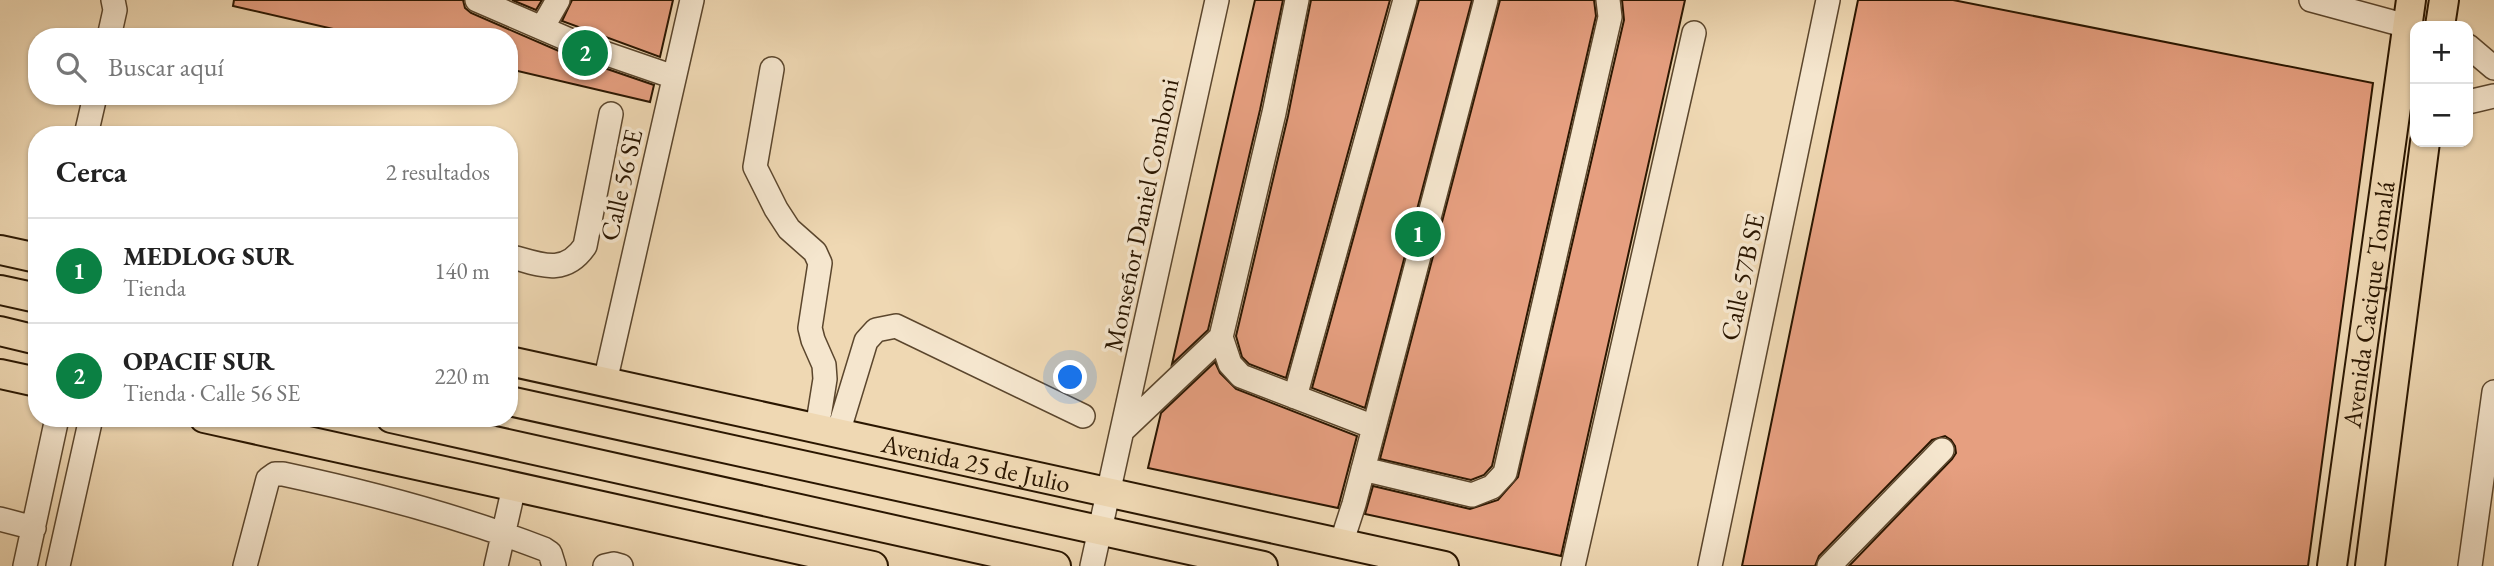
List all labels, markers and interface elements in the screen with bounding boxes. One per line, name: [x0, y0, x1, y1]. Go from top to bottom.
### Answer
map controls: [2410, 21, 2473, 147]
button: +: [2410, 21, 2473, 84]
pin: 2: [562, 27, 608, 79]
search box: [28, 28, 518, 105]
icon: search: [52, 48, 90, 86]
text: Buscar aquí: [108, 50, 224, 84]
street label: Monseñor Daniel Comboni: [1095, 75, 1187, 355]
button: −: [2410, 84, 2473, 147]
street label: Calle 56 SE: [592, 126, 650, 244]
text: Cerca: [56, 152, 127, 191]
text: 2 resultados: [386, 157, 490, 187]
street label: Avenida Cacique Tomalá: [2334, 178, 2403, 431]
pin: 1: [1395, 208, 1441, 260]
street label: Calle 57B SE: [1712, 210, 1772, 344]
text: MEDLOG SUR: [123, 239, 294, 273]
text: 1: [73, 256, 85, 286]
text: 140 m: [434, 256, 490, 286]
text: Tienda: [123, 273, 186, 303]
text: OPACIF SUR: [123, 344, 275, 378]
your location: [1053, 360, 1087, 394]
text: 2: [73, 361, 85, 391]
text: 220 m: [434, 361, 490, 391]
text: Tienda · Calle 56 SE: [123, 378, 300, 408]
street label: Avenida 25 de Julio: [877, 426, 1074, 501]

